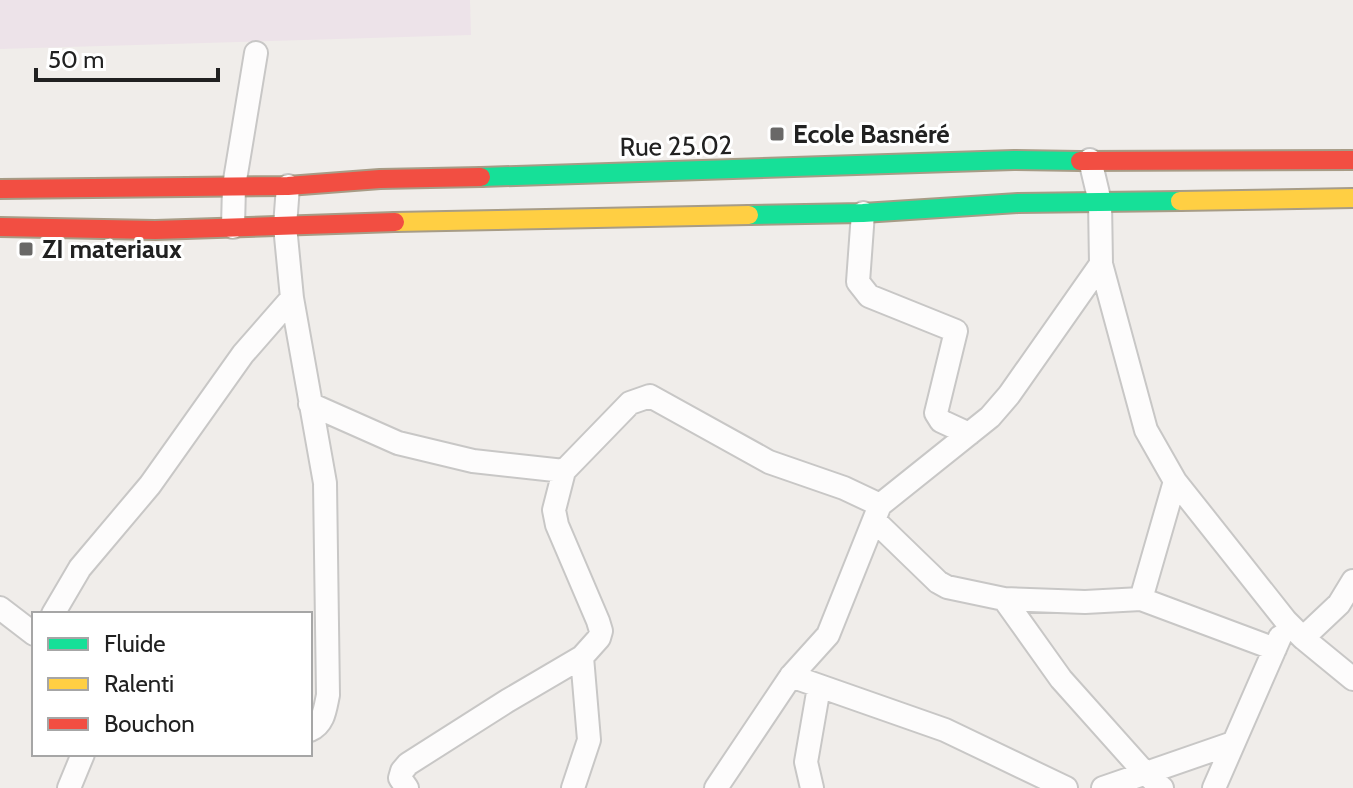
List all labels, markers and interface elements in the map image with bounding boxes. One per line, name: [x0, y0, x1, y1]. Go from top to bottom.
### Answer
scale bar: [36, 32, 218, 82]
text: 50 m: [48, 45, 104, 74]
place label: Ecole Basnéré: [793, 118, 950, 150]
marker: Ecole Basnéré: [768, 125, 786, 143]
street label: Rue 25.02: [619, 129, 733, 163]
place label: ZI materiaux: [42, 233, 182, 265]
marker: ZI materiaux: [17, 240, 35, 258]
legend: [32, 612, 312, 756]
text: Fluide: [104, 629, 166, 658]
text: Ralenti: [104, 669, 174, 698]
text: Bouchon: [104, 709, 195, 738]

